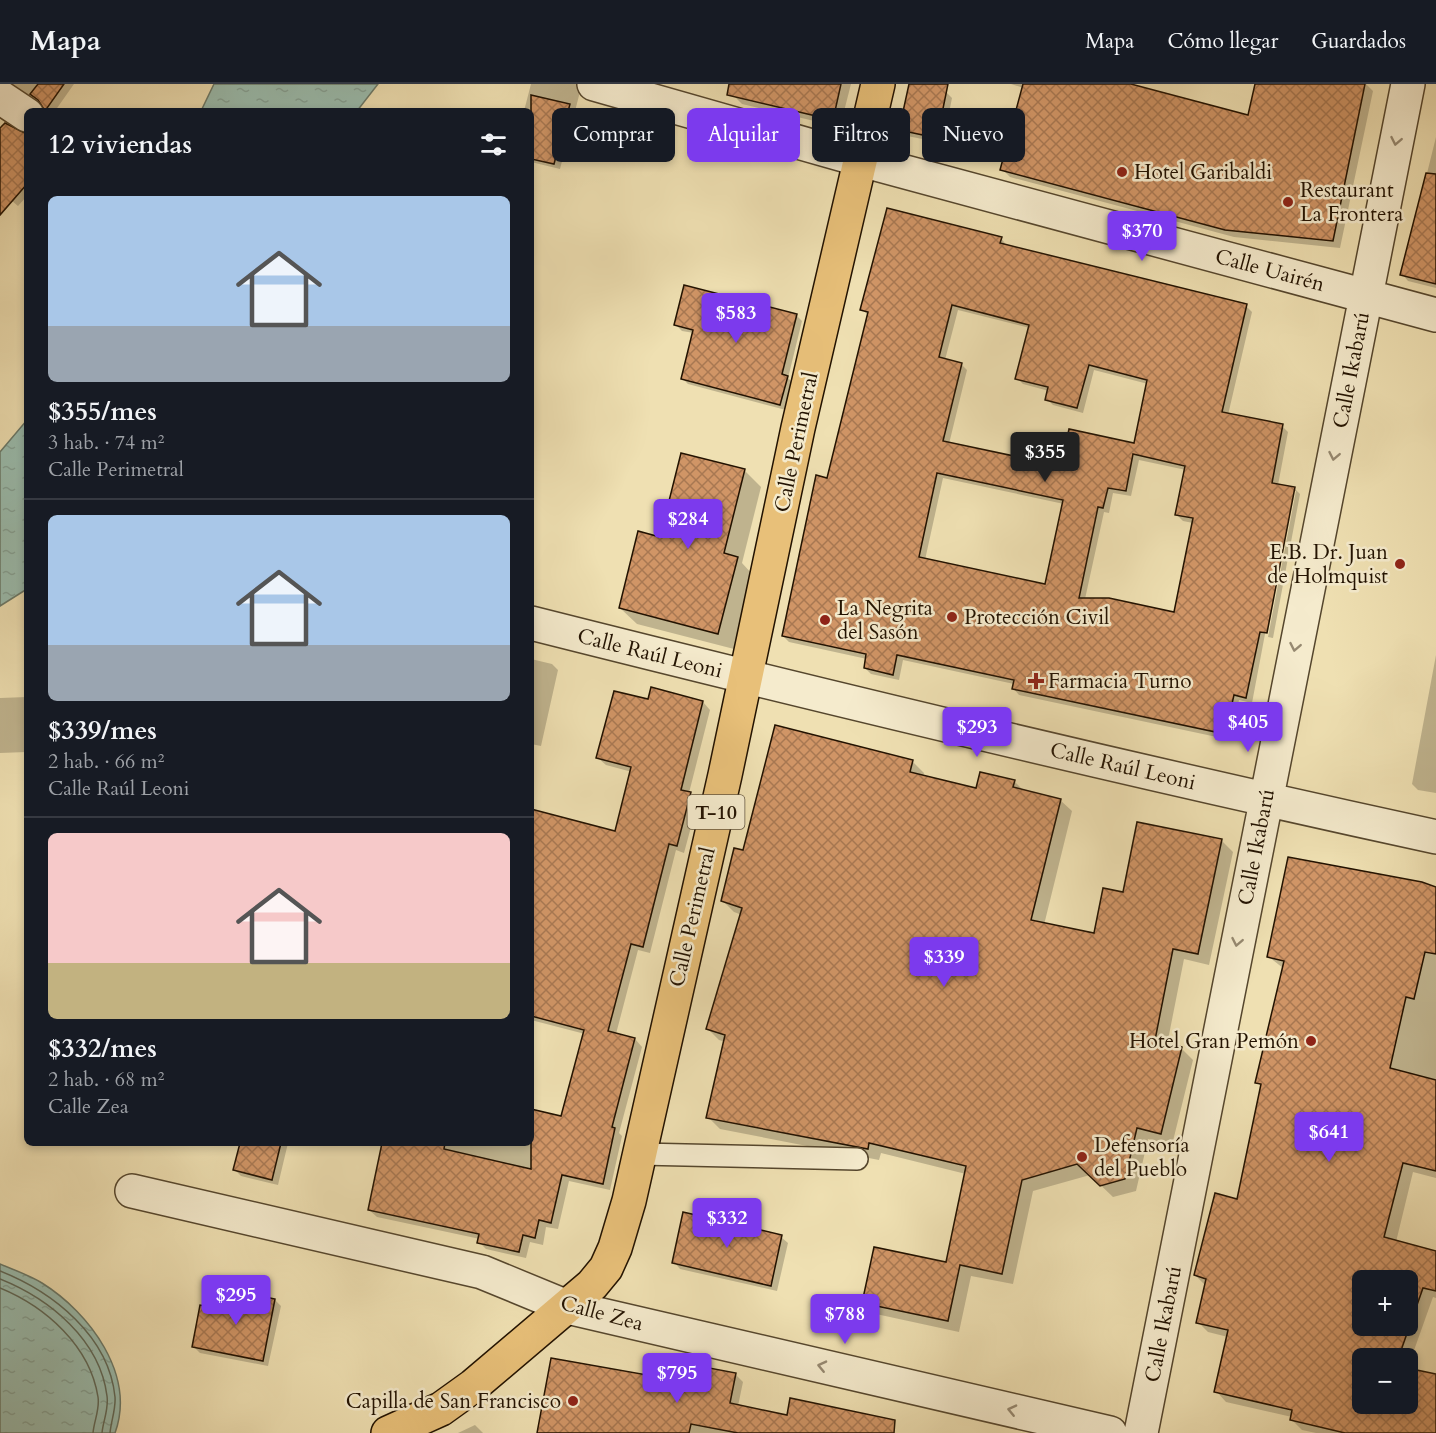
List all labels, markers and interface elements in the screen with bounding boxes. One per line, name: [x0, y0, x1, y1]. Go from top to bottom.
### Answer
text: Mapa: [30, 22, 101, 60]
text: Mapa: [1085, 27, 1134, 56]
text: Cómo llegar: [1167, 27, 1278, 56]
text: Guardados: [1311, 27, 1406, 56]
chip: Comprar: [552, 108, 675, 162]
chip: Alquilar: [687, 108, 800, 162]
chip: Filtros: [812, 108, 910, 162]
chip: Nuevo: [922, 108, 1025, 162]
text: 12 viviendas: [48, 127, 192, 162]
icon: filters: [477, 128, 510, 161]
one-way arrow: [1390, 136, 1403, 146]
place label: Hotel Garibaldi: [1134, 158, 1272, 187]
marker: Hotel Garibaldi: [1115, 165, 1129, 179]
place label: Restaurant La Frontera: [1300, 176, 1403, 229]
marker: Restaurant La Frontera: [1281, 195, 1295, 209]
pin: $370: [1106, 211, 1178, 262]
text: $370: [1122, 217, 1162, 244]
icon: home: [225, 235, 333, 343]
street label: Calle Uairén: [1212, 242, 1328, 299]
pin: $583: [700, 293, 772, 344]
text: $583: [716, 299, 756, 326]
street label: Calle Ikabarú: [1326, 309, 1377, 431]
street label: Calle Perimetral: [767, 369, 825, 515]
text: $355/mes: [48, 394, 157, 429]
text: 3 hab. · 74 m²: [48, 429, 164, 456]
pin: $355: [1009, 432, 1081, 483]
text: $355: [1025, 438, 1065, 465]
one-way arrow: [1328, 451, 1341, 461]
text: Calle Perimetral: [48, 456, 184, 483]
pin: $284: [652, 499, 724, 550]
text: $284: [668, 505, 708, 532]
place label: E.B. Dr. Juan de Holmquist: [1267, 538, 1388, 591]
icon: home: [225, 554, 333, 662]
marker: E.B. Dr. Juan de Holmquist: [1393, 557, 1407, 571]
place label: La Negrita del Sasón: [837, 594, 933, 647]
place label: Protección Civil: [964, 603, 1109, 632]
marker: Protección Civil: [945, 610, 959, 624]
marker: La Negrita del Sasón: [818, 613, 832, 627]
street label: Calle Raúl Leoni: [574, 621, 726, 686]
one-way arrow: [1289, 642, 1302, 652]
place label: Farmacia Turno: [1048, 667, 1192, 696]
marker: Farmacia Turno: [1029, 674, 1043, 688]
pin: $405: [1212, 702, 1284, 753]
pin: $293: [941, 707, 1013, 758]
text: $405: [1228, 708, 1268, 735]
text: $339/mes: [48, 713, 157, 748]
text: $293: [957, 713, 997, 740]
street label: Calle Raúl Leoni: [1047, 736, 1199, 797]
text: 2 hab. · 66 m²: [48, 748, 164, 775]
text: Calle Raúl Leoni: [48, 775, 189, 802]
street label: Calle Ikabarú: [1231, 786, 1282, 908]
road number: T-10: [688, 795, 744, 829]
street label: Calle Perimetral: [662, 844, 723, 990]
icon: home: [225, 872, 333, 980]
one-way arrow: [1231, 936, 1244, 946]
pin: $339: [908, 937, 980, 988]
text: $339: [924, 943, 964, 970]
place label: Hotel Gran Pemón: [1129, 1027, 1299, 1056]
text: $332/mes: [48, 1031, 157, 1066]
marker: Hotel Gran Pemón: [1304, 1034, 1318, 1048]
text: 2 hab. · 68 m²: [48, 1066, 164, 1093]
text: Calle Zea: [48, 1093, 129, 1120]
pin: $641: [1293, 1112, 1365, 1163]
text: $641: [1309, 1118, 1349, 1145]
place label: Defensoría del Pueblo: [1094, 1131, 1189, 1184]
marker: Defensoría del Pueblo: [1075, 1150, 1089, 1164]
pin: $332: [691, 1198, 763, 1249]
text: $332: [707, 1204, 747, 1231]
street label: Calle Ikabarú: [1138, 1263, 1189, 1385]
map controls: [1352, 1270, 1418, 1414]
button: +: [1352, 1270, 1418, 1336]
pin: $295: [200, 1275, 272, 1326]
text: $295: [216, 1281, 256, 1308]
street label: Calle Zea: [557, 1289, 646, 1338]
pin: $788: [809, 1294, 881, 1345]
text: $788: [825, 1300, 865, 1327]
button: −: [1352, 1348, 1418, 1414]
pin: $795: [641, 1353, 713, 1404]
text: $795: [657, 1359, 697, 1386]
one-way arrow: [818, 1360, 828, 1373]
place label: Capilla de San Francisco: [346, 1387, 561, 1416]
marker: Capilla de San Francisco: [566, 1394, 580, 1408]
one-way arrow: [1008, 1405, 1018, 1418]

